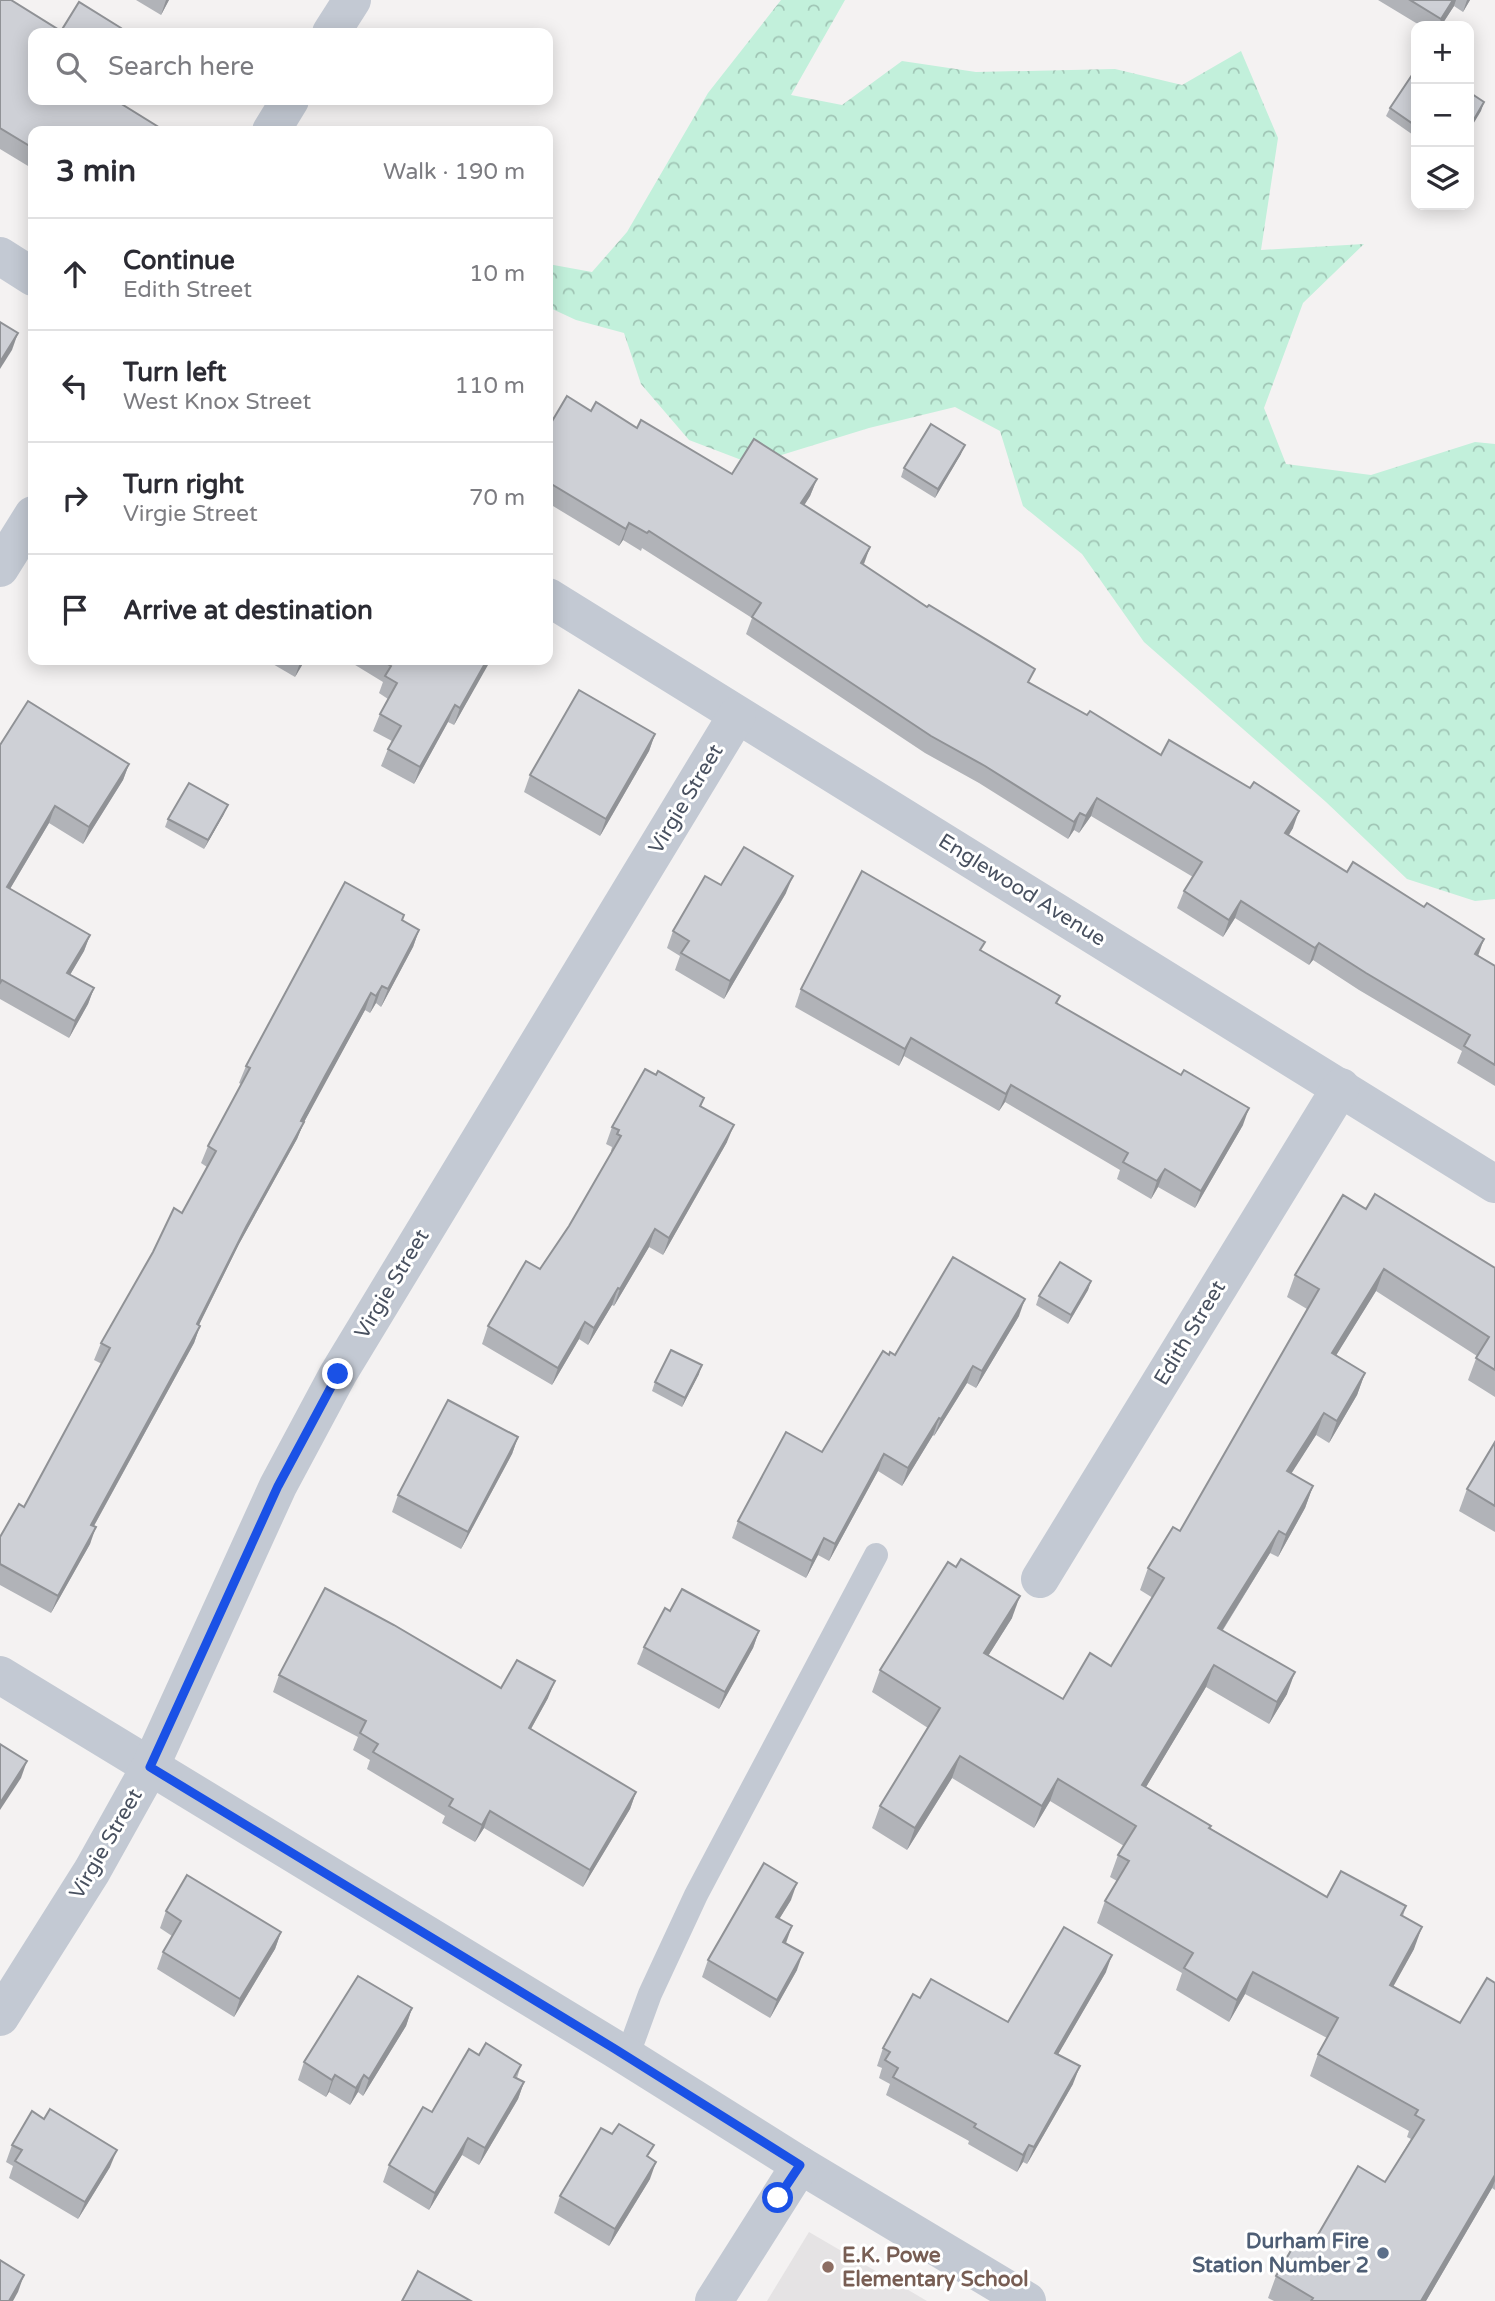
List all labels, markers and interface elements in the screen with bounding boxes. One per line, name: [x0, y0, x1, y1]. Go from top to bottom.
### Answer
map controls: [1411, 21, 1474, 210]
button: +: [1411, 21, 1474, 84]
search box: [28, 28, 553, 105]
icon: search: [52, 48, 90, 86]
text: Search here: [108, 51, 254, 82]
button: −: [1411, 84, 1474, 147]
button: layers: [1411, 147, 1474, 210]
text: 3 min: [56, 153, 136, 190]
text: Walk · 190 m: [383, 158, 525, 186]
text: Continue: [123, 245, 235, 276]
icon: ahead: [56, 255, 94, 293]
text: 10 m: [469, 260, 525, 288]
text: Edith Street: [123, 276, 252, 304]
text: Turn left: [123, 357, 226, 388]
icon: left: [56, 367, 94, 405]
text: 110 m: [455, 372, 525, 400]
text: West Knox Street: [123, 388, 311, 416]
text: Turn right: [123, 469, 244, 500]
icon: right: [56, 479, 94, 517]
text: 70 m: [469, 484, 525, 512]
text: Virgie Street: [123, 500, 258, 528]
icon: arrive: [56, 591, 94, 629]
text: Arrive at destination: [123, 595, 373, 626]
street label: Virgie Street: [644, 740, 728, 858]
street label: Englewood Avenue: [934, 828, 1110, 952]
street label: Virgie Street: [350, 1225, 434, 1343]
street label: Edith Street: [1149, 1276, 1231, 1390]
route end: [322, 1358, 353, 1389]
street label: Virgie Street: [64, 1784, 148, 1904]
route start: [762, 2182, 793, 2213]
place label: Durham Fire Station Number 2: [1192, 2229, 1369, 2278]
place label: E.K. Powe Elementary School: [842, 2243, 1029, 2292]
marker: Durham Fire Station Number 2: [1375, 2245, 1391, 2261]
marker: E.K. Powe Elementary School: [820, 2259, 836, 2275]

